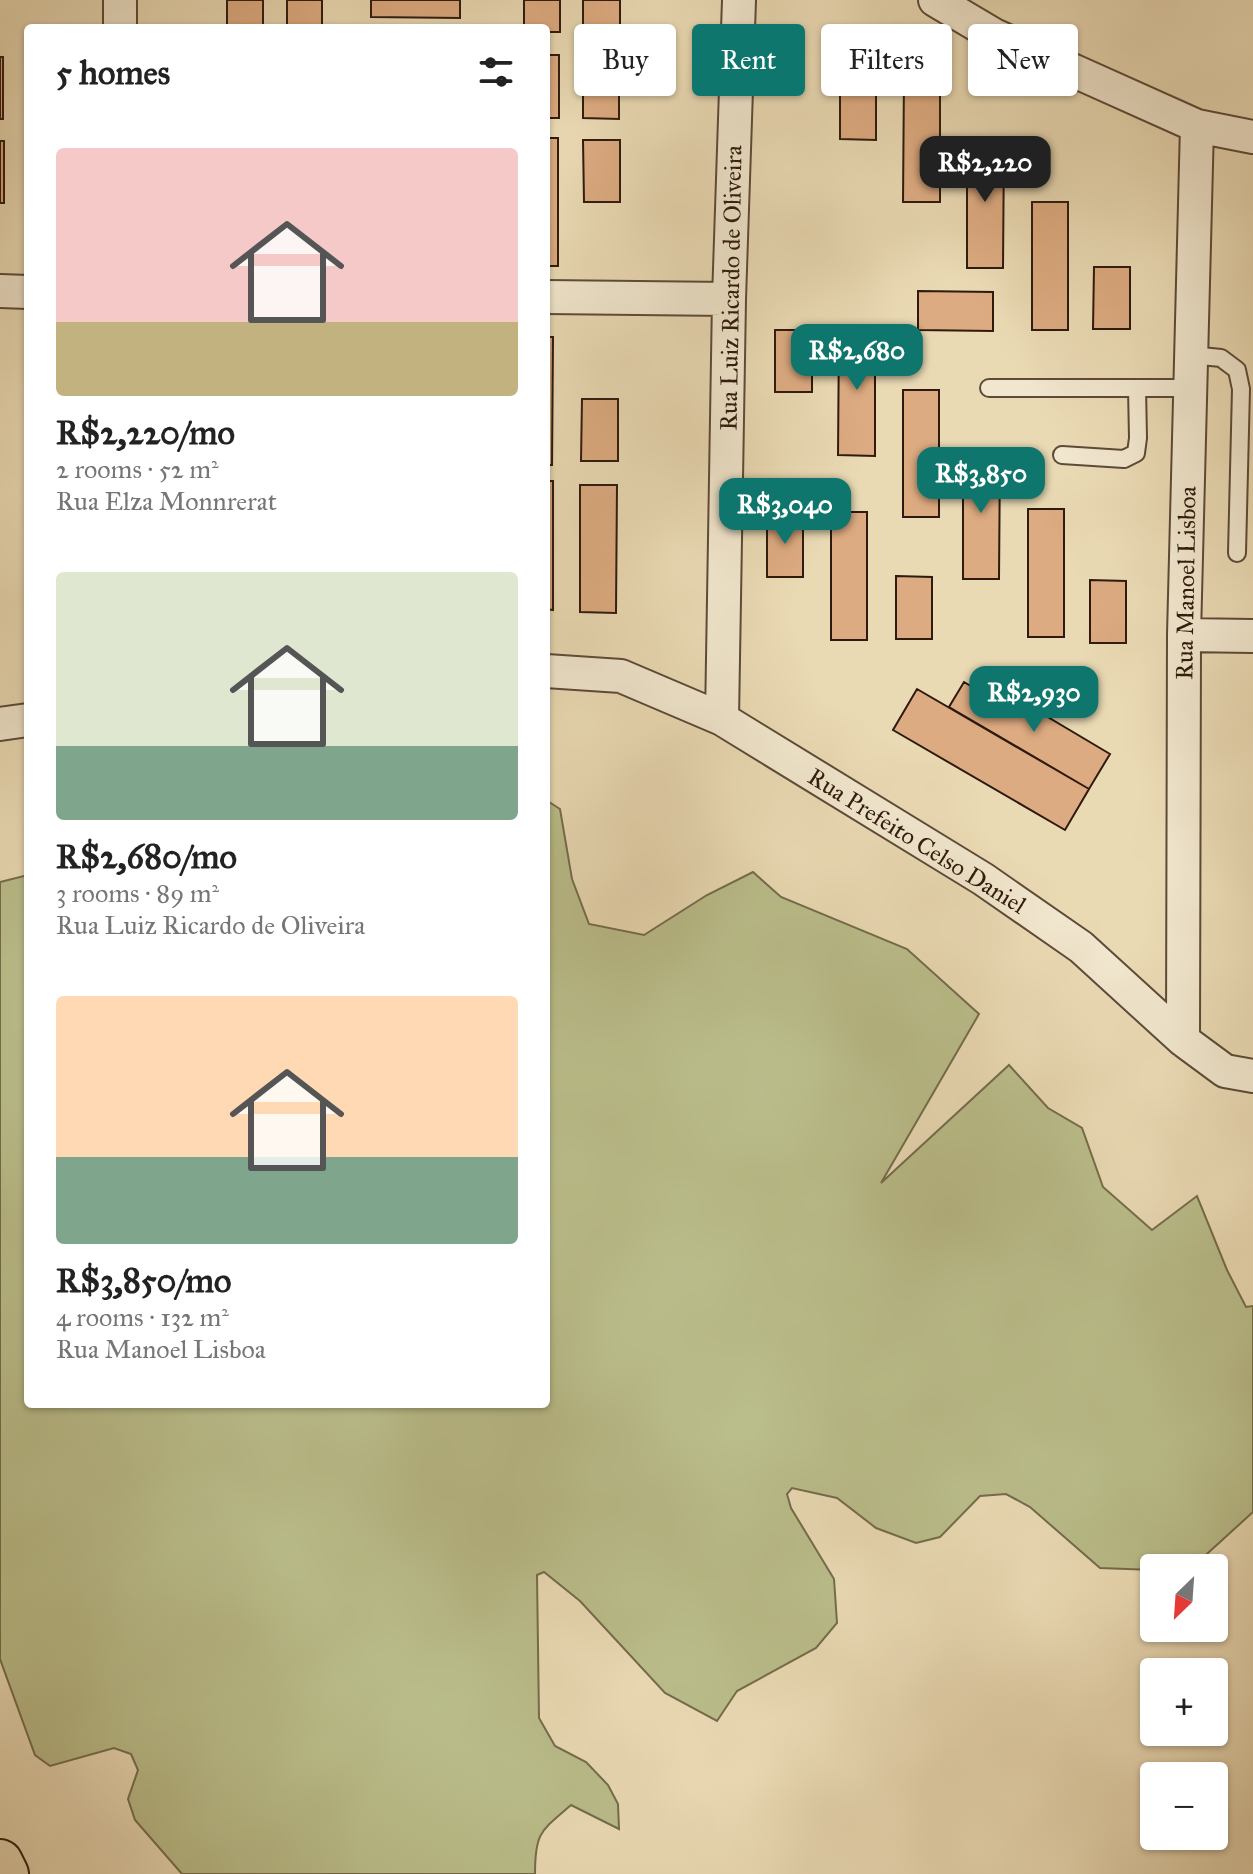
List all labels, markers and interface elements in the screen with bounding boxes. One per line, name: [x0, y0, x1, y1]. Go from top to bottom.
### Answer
chip: Buy: [574, 24, 676, 96]
chip: Rent: [692, 24, 805, 96]
chip: Filters: [821, 24, 952, 96]
chip: New: [968, 24, 1078, 96]
icon: filters: [474, 50, 518, 94]
text: 5 homes: [56, 52, 170, 93]
pin: R$2,220: [911, 136, 1059, 204]
street label: Rua Luiz Ricardo de Oliveira: [714, 144, 749, 431]
text: R$2,220: [938, 146, 1032, 178]
icon: home: [215, 200, 359, 344]
pin: R$2,680: [783, 324, 931, 392]
text: R$2,680: [809, 334, 905, 366]
text: R$2,220/mo: [56, 412, 235, 453]
pin: R$3,850: [907, 447, 1055, 515]
text: 2 rooms · 52 m²: [56, 453, 219, 485]
text: R$3,850: [935, 457, 1027, 489]
pin: R$3,040: [711, 478, 859, 546]
text: Rua Elza Monnrerat: [56, 485, 277, 517]
street label: Rua Manoel Lisboa: [1169, 485, 1203, 680]
text: R$3,040: [737, 488, 833, 520]
icon: home: [215, 624, 359, 768]
pin: R$2,930: [960, 666, 1108, 734]
text: R$2,930: [987, 676, 1081, 708]
street label: Rua Prefeito Celso Daniel: [802, 762, 1032, 921]
text: R$2,680/mo: [56, 836, 237, 877]
text: 3 rooms · 89 m²: [56, 877, 219, 909]
text: Rua Luiz Ricardo de Oliveira: [56, 909, 365, 941]
icon: home: [215, 1048, 359, 1192]
text: R$3,850/mo: [56, 1260, 231, 1301]
text: 4 rooms · 132 m²: [56, 1301, 229, 1333]
text: Rua Manoel Lisboa: [56, 1333, 266, 1365]
north arrow: [1140, 1554, 1228, 1642]
map controls: [1140, 1554, 1228, 1850]
button: +: [1140, 1658, 1228, 1746]
button: −: [1140, 1762, 1228, 1850]

